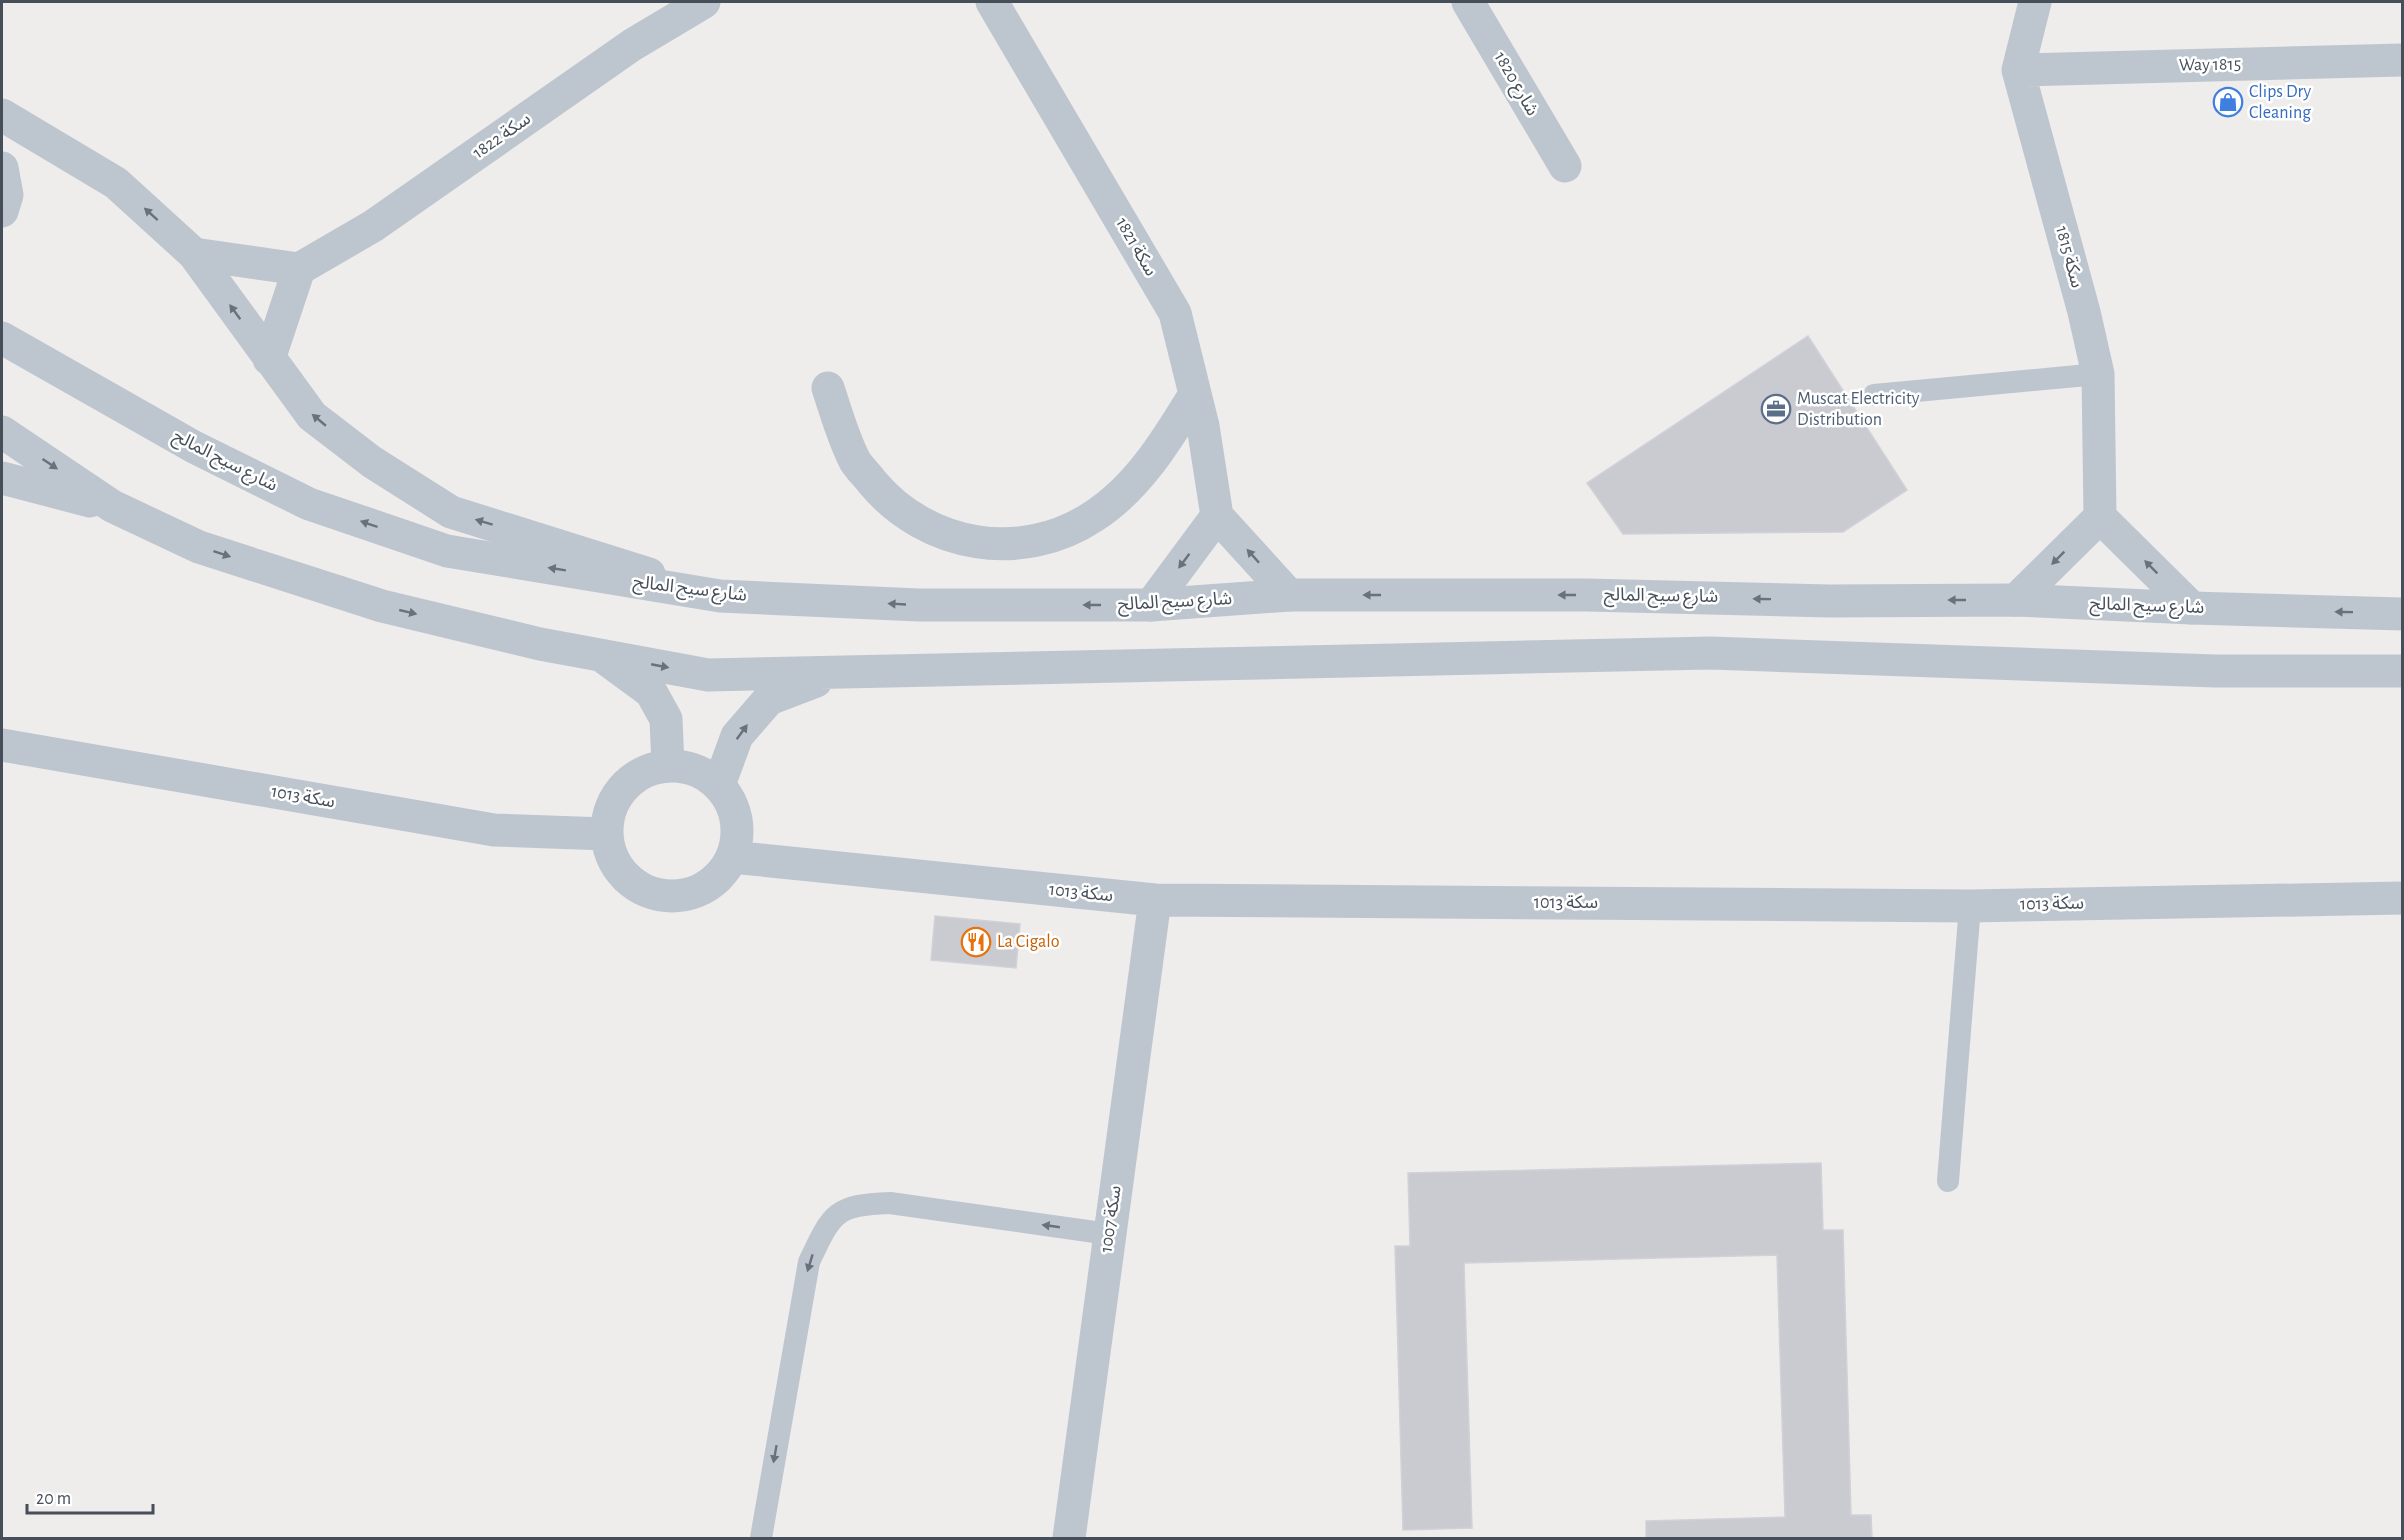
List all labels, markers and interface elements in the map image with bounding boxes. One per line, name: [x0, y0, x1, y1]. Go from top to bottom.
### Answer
street label: 1820 شارع: [1487, 49, 1541, 121]
street label: Way 1815: [2179, 55, 2241, 75]
place label: Clips Dry Cleaning: [2249, 83, 2312, 122]
shop icon: Clips Dry Cleaning: [2212, 86, 2244, 118]
street label: سكة 1822: [470, 110, 534, 162]
one-way arrow: [144, 208, 158, 222]
street label: سكة 1821: [1112, 215, 1160, 279]
street label: سكة 1815: [2052, 224, 2086, 290]
one-way arrow: [229, 304, 241, 320]
place label: Muscat Electricity Distribution: [1797, 390, 1920, 429]
office icon: Muscat Electricity Distribution: [1760, 393, 1792, 425]
one-way arrow: [311, 414, 327, 427]
street label: شارع سيح المالح: [168, 427, 280, 499]
one-way arrow: [42, 459, 58, 470]
one-way arrow: [475, 517, 493, 526]
one-way arrow: [359, 519, 377, 528]
one-way arrow: [1246, 548, 1260, 563]
one-way arrow: [213, 550, 231, 560]
one-way arrow: [2052, 551, 2066, 565]
one-way arrow: [1178, 553, 1190, 568]
one-way arrow: [2143, 560, 2158, 574]
one-way arrow: [548, 565, 567, 574]
street label: شارع سيح المالح: [632, 573, 748, 609]
street label: شارع سيح المالح: [1604, 586, 1718, 610]
street label: شارع سيح المالح: [1117, 590, 1233, 618]
one-way arrow: [1363, 590, 1382, 600]
one-way arrow: [1558, 590, 1577, 600]
one-way arrow: [1753, 594, 1772, 604]
one-way arrow: [1948, 595, 1967, 605]
street label: شارع سيح المالح: [2089, 595, 2205, 621]
one-way arrow: [888, 600, 907, 609]
one-way arrow: [1083, 600, 1102, 610]
one-way arrow: [2335, 607, 2354, 617]
one-way arrow: [399, 608, 417, 618]
one-way arrow: [651, 662, 670, 671]
one-way arrow: [735, 724, 748, 740]
street label: سكة 1013: [270, 783, 336, 811]
street label: سكة 1013: [1048, 881, 1114, 905]
street label: سكة 1013: [1534, 894, 1598, 912]
street label: سكة 1013: [2020, 894, 2084, 914]
restaurant icon: La Cigalo: [960, 926, 992, 958]
place label: La Cigalo: [997, 933, 1060, 951]
street label: سكة 1007: [1097, 1184, 1125, 1254]
one-way arrow: [1041, 1221, 1060, 1230]
one-way arrow: [805, 1254, 815, 1272]
one-way arrow: [771, 1445, 780, 1464]
scale bar: [27, 1477, 153, 1515]
text: 20 m: [36, 1490, 71, 1508]

